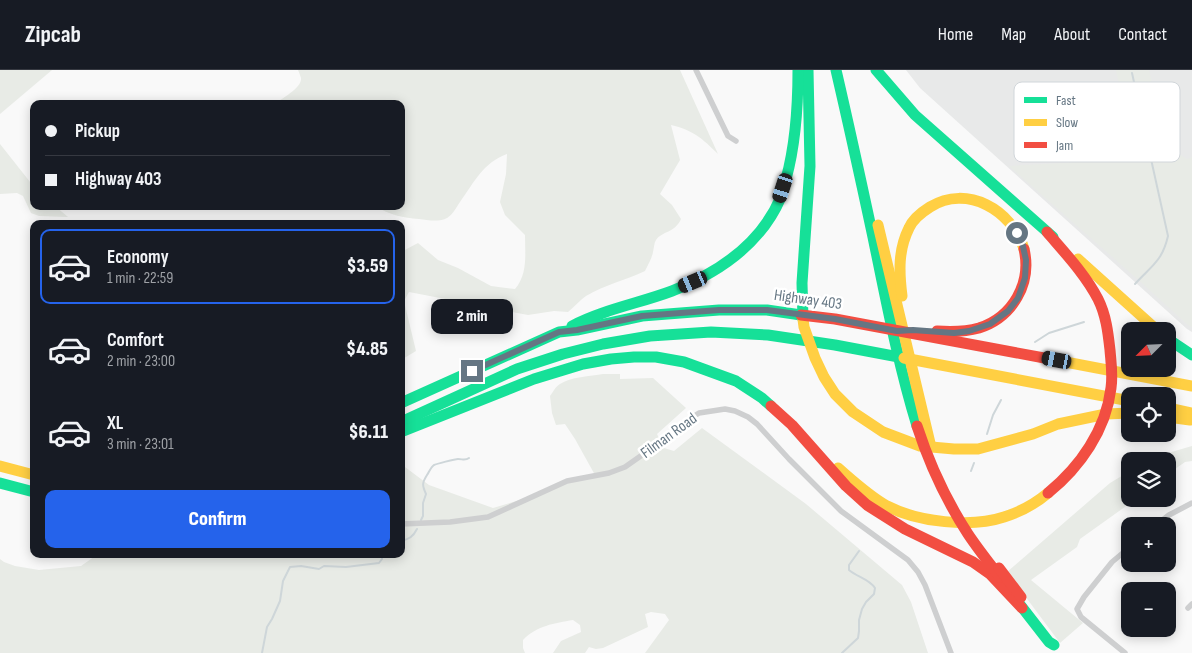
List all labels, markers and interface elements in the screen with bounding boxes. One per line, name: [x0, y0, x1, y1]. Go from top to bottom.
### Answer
text: Zipcab: [25, 20, 81, 49]
text: Home: [938, 24, 973, 45]
text: Map: [1001, 24, 1026, 45]
text: About: [1054, 24, 1090, 45]
text: Contact: [1118, 24, 1167, 45]
legend: [1014, 82, 1180, 162]
text: Fast: [1056, 92, 1076, 109]
text: Slow: [1056, 114, 1078, 131]
text: Pickup: [75, 120, 120, 143]
text: Jam: [1055, 137, 1073, 154]
text: Highway 403: [75, 168, 162, 191]
car: [771, 171, 794, 205]
route start: [1006, 222, 1028, 244]
icon: car: [47, 244, 92, 289]
text: Economy: [107, 246, 169, 269]
text: $3.59: [347, 255, 388, 278]
text: 1 min · 22:59: [107, 269, 173, 288]
car: [676, 269, 709, 295]
street label: Highway 403: [773, 286, 843, 314]
callout: 2 min: [431, 298, 513, 334]
text: 2 min: [456, 307, 488, 326]
north arrow: [1121, 322, 1176, 378]
map controls: [1121, 322, 1176, 637]
icon: car: [47, 327, 92, 372]
text: Comfort: [107, 329, 164, 352]
text: $4.85: [346, 338, 388, 361]
car: [1040, 350, 1073, 370]
text: 2 min · 23:00: [107, 352, 175, 371]
route end: [461, 360, 483, 382]
button: locate: [1121, 387, 1176, 442]
street label: Filman Road: [637, 409, 701, 463]
icon: car: [47, 410, 92, 455]
text: XL: [107, 412, 123, 435]
text: $6.11: [349, 421, 388, 444]
text: 3 min · 23:01: [107, 435, 174, 454]
button: layers: [1121, 452, 1176, 507]
button: Confirm: [45, 490, 390, 548]
button: +: [1121, 517, 1176, 572]
button: −: [1121, 582, 1176, 637]

